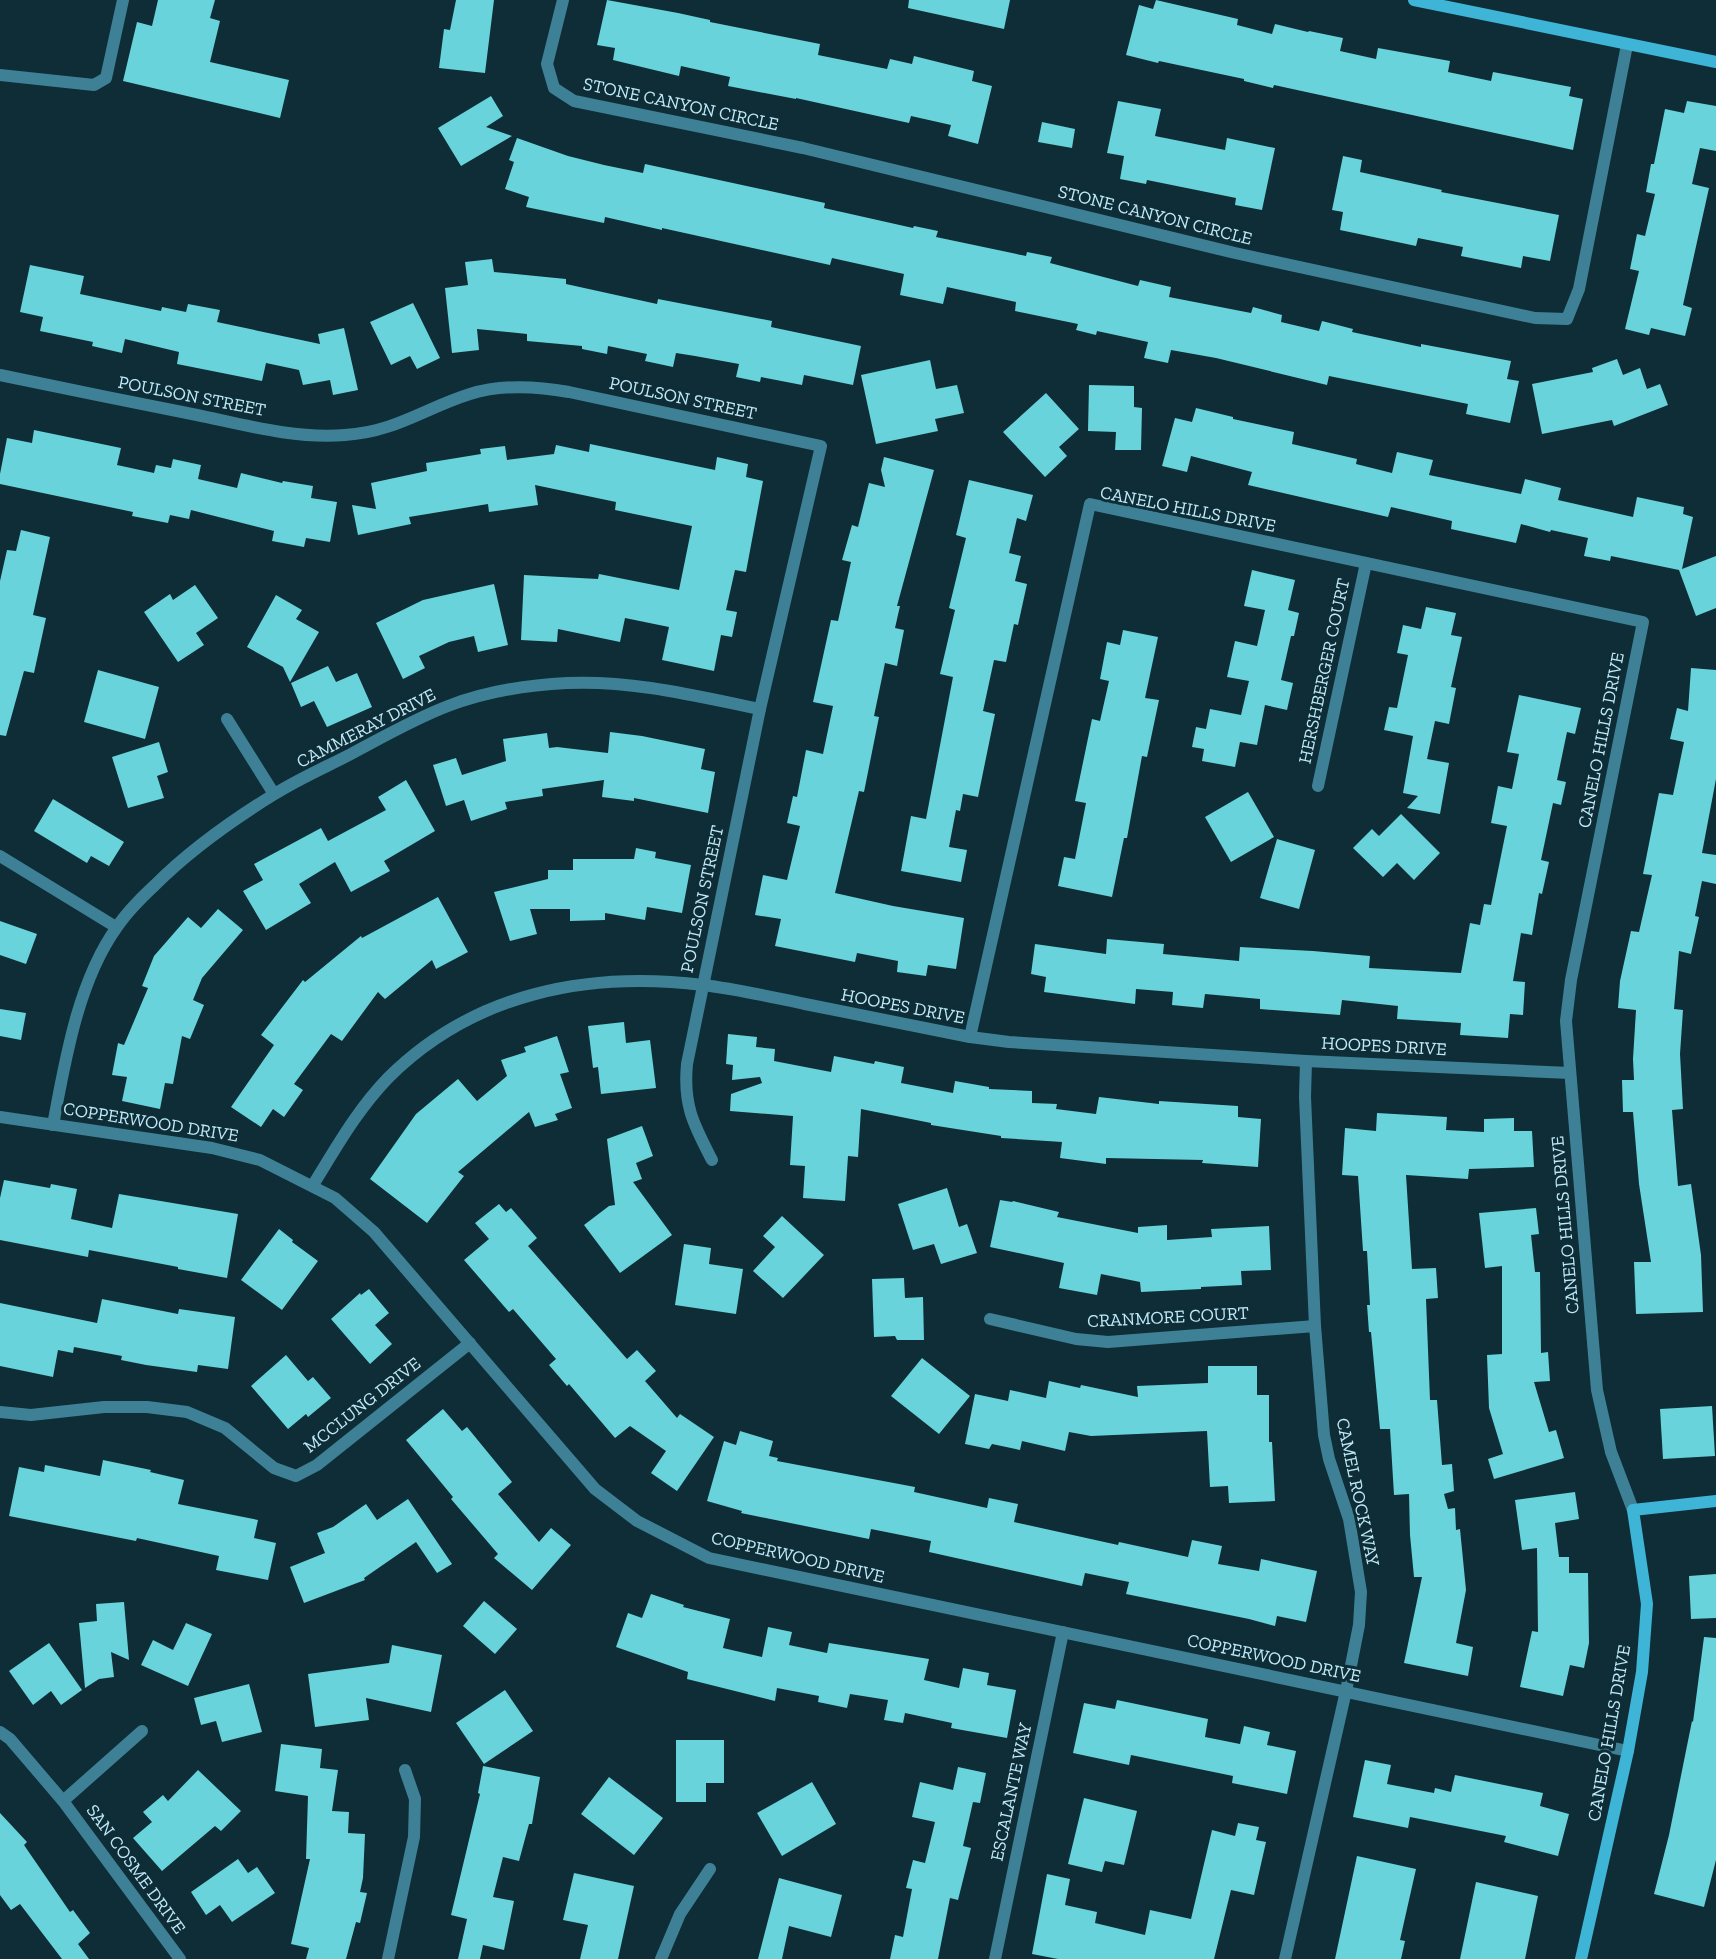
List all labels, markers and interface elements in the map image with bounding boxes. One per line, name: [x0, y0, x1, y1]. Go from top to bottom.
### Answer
street label: STONE CANYON CIRCLE: [581, 73, 781, 135]
street label: STONE CANYON CIRCLE: [1056, 180, 1254, 250]
street label: POULSON STREET: [116, 371, 268, 421]
street label: POULSON STREET: [607, 372, 759, 424]
street label: CANELO HILLS DRIVE: [1098, 481, 1278, 537]
street label: HERSHBERGER COURT: [1294, 576, 1354, 766]
street label: CANELO HILLS DRIVE: [1573, 650, 1629, 830]
street label: CAMMERAY DRIVE: [293, 683, 439, 773]
street label: POULSON STREET: [676, 823, 728, 975]
street label: HOOPES DRIVE: [839, 983, 967, 1029]
street label: HOOPES DRIVE: [1321, 1032, 1447, 1060]
street label: COPPERWOOD DRIVE: [62, 1097, 240, 1147]
street label: CANELO HILLS DRIVE: [1546, 1135, 1584, 1315]
street label: CRANMORE COURT: [1087, 1302, 1249, 1332]
street label: MCCLUNG DRIVE: [299, 1352, 425, 1458]
street label: CAMEL ROCK WAY: [1332, 1416, 1384, 1568]
street label: COPPERWOOD DRIVE: [709, 1526, 887, 1588]
street label: COPPERWOOD DRIVE: [1185, 1629, 1363, 1687]
street label: CANELO HILLS DRIVE: [1583, 1643, 1635, 1823]
street label: ESCALANTE WAY: [986, 1721, 1036, 1863]
street label: SAN COSME DRIVE: [82, 1800, 190, 1938]

